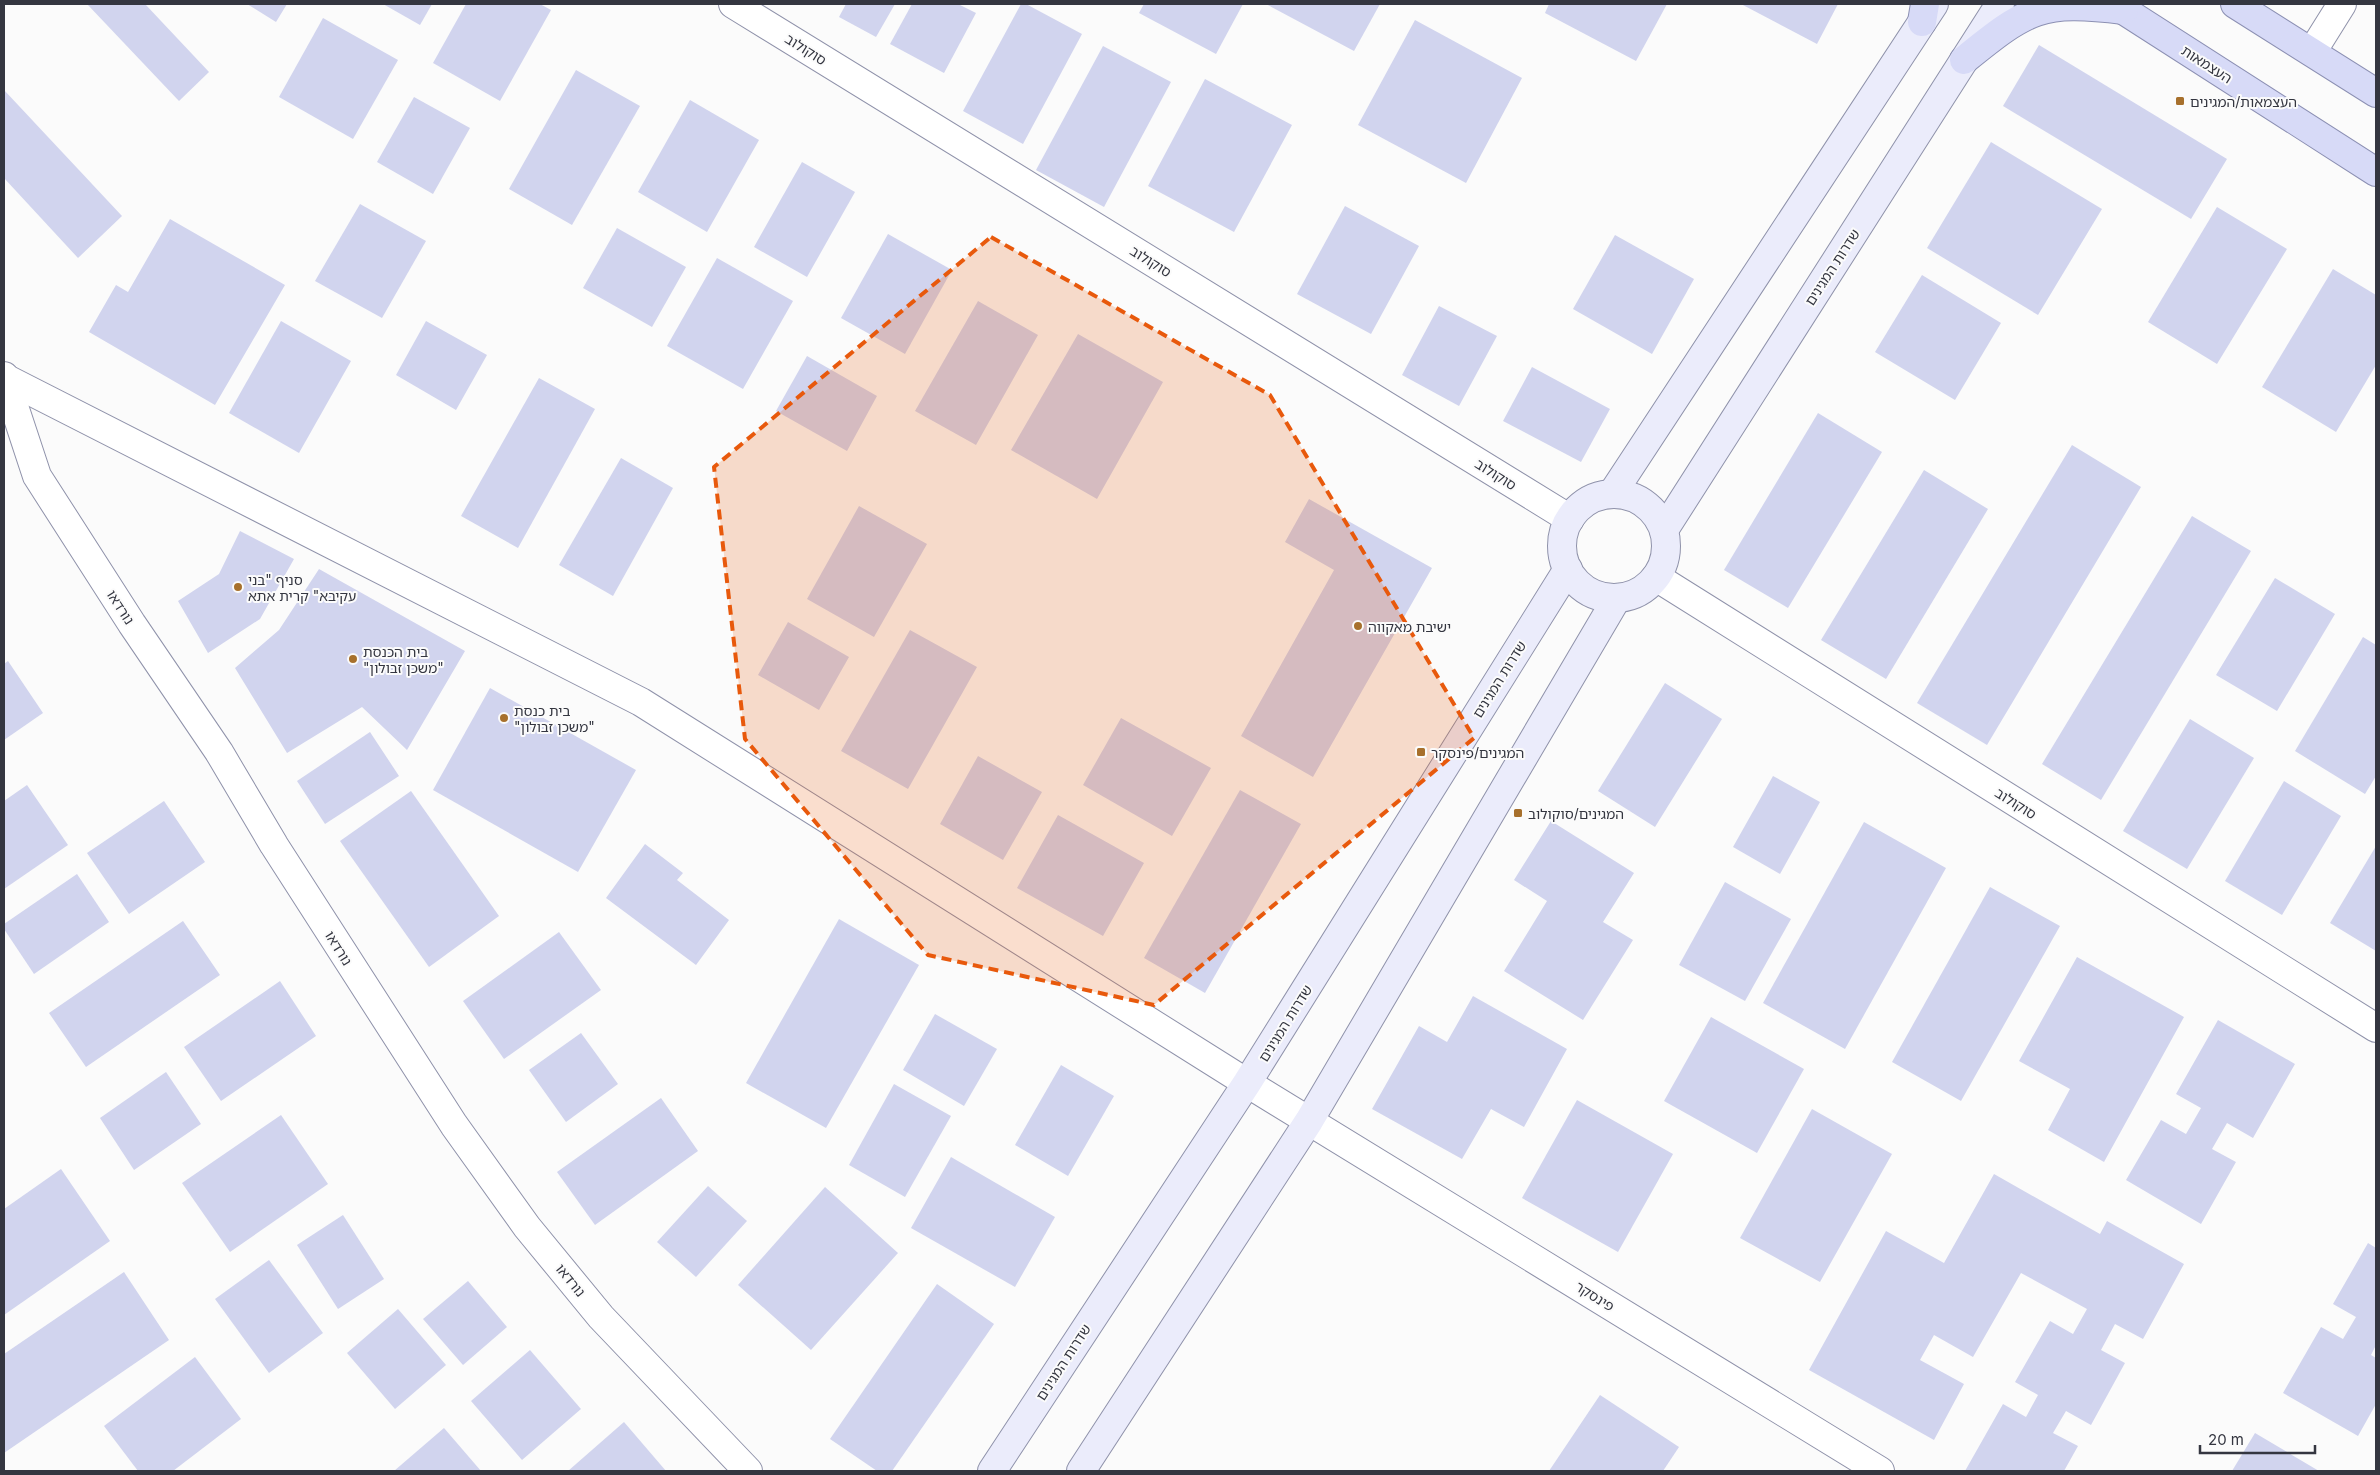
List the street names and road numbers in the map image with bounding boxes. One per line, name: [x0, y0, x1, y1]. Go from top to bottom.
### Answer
street label: סוקולוב: [782, 30, 830, 68]
street label: העצמאות: [2179, 41, 2235, 87]
street label: שדרות המגינים: [1801, 226, 1863, 308]
street label: סוקולוב: [1127, 242, 1175, 280]
street label: סוקולוב: [1472, 455, 1520, 493]
street label: נורדאו: [104, 587, 138, 627]
street label: שדרות המגינים: [1469, 637, 1529, 721]
street label: סוקולוב: [1992, 784, 2040, 822]
street label: נורדאו: [322, 928, 356, 968]
street label: שדרות המגינים: [1255, 981, 1315, 1065]
street label: נורדאו: [553, 1260, 589, 1300]
street label: פינסקר: [1572, 1277, 1618, 1315]
street label: שדרות המגינים: [1032, 1321, 1094, 1403]

